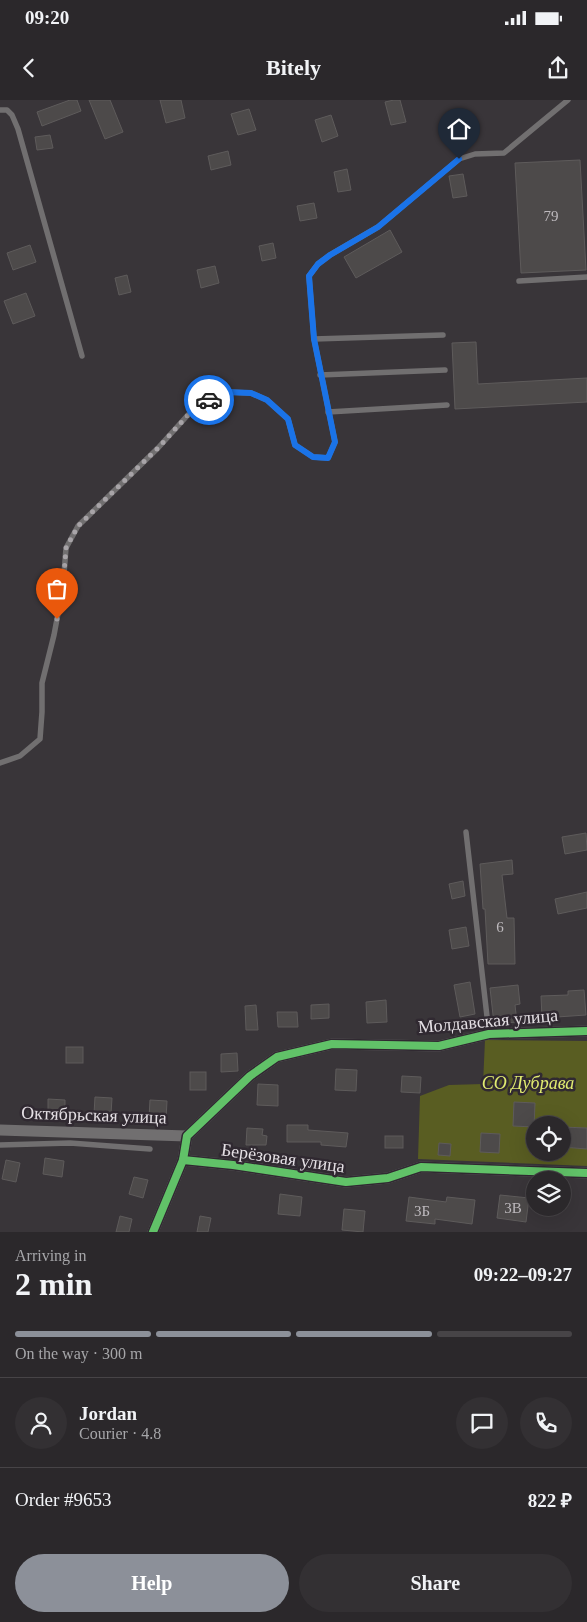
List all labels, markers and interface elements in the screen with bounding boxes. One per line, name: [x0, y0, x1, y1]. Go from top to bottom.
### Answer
text: 09:20: [25, 7, 69, 28]
icon: back: [15, 54, 43, 82]
icon: share: [544, 54, 572, 82]
text: Bitely: [266, 55, 321, 80]
pin: [438, 108, 480, 159]
icon: home: [445, 115, 473, 143]
house number: 79: [544, 208, 559, 224]
courier: [184, 375, 234, 425]
icon: car: [195, 386, 223, 414]
pin: [36, 568, 78, 619]
icon: bag: [43, 575, 71, 603]
house number: 6: [496, 919, 504, 935]
street label: Молдавская улица: [417, 1005, 559, 1037]
park label: СО Дубрава: [482, 1073, 574, 1093]
street label: Октябрьская улица: [21, 1102, 167, 1128]
map controls: [526, 1116, 571, 1216]
button: locate: [526, 1116, 571, 1161]
street label: Берёзовая улица: [220, 1139, 346, 1177]
button: layers: [526, 1171, 571, 1216]
house number: 3В: [504, 1200, 522, 1216]
house number: 3Б: [414, 1203, 430, 1219]
text: Arriving in: [15, 1247, 87, 1264]
text: 09:22–09:27: [474, 1264, 572, 1285]
text: 2 min: [15, 1266, 92, 1302]
text: On the way · 300 m: [15, 1345, 143, 1362]
button: person: [15, 1397, 67, 1449]
button: chat: [456, 1397, 508, 1449]
button: phone: [520, 1397, 572, 1449]
text: Jordan: [79, 1403, 137, 1424]
text: Courier · 4.8: [79, 1425, 161, 1442]
text: Order #9653: [15, 1489, 112, 1510]
text: 822 ₽: [528, 1490, 572, 1511]
button: Help: [15, 1554, 289, 1612]
button: Share: [299, 1554, 572, 1612]

